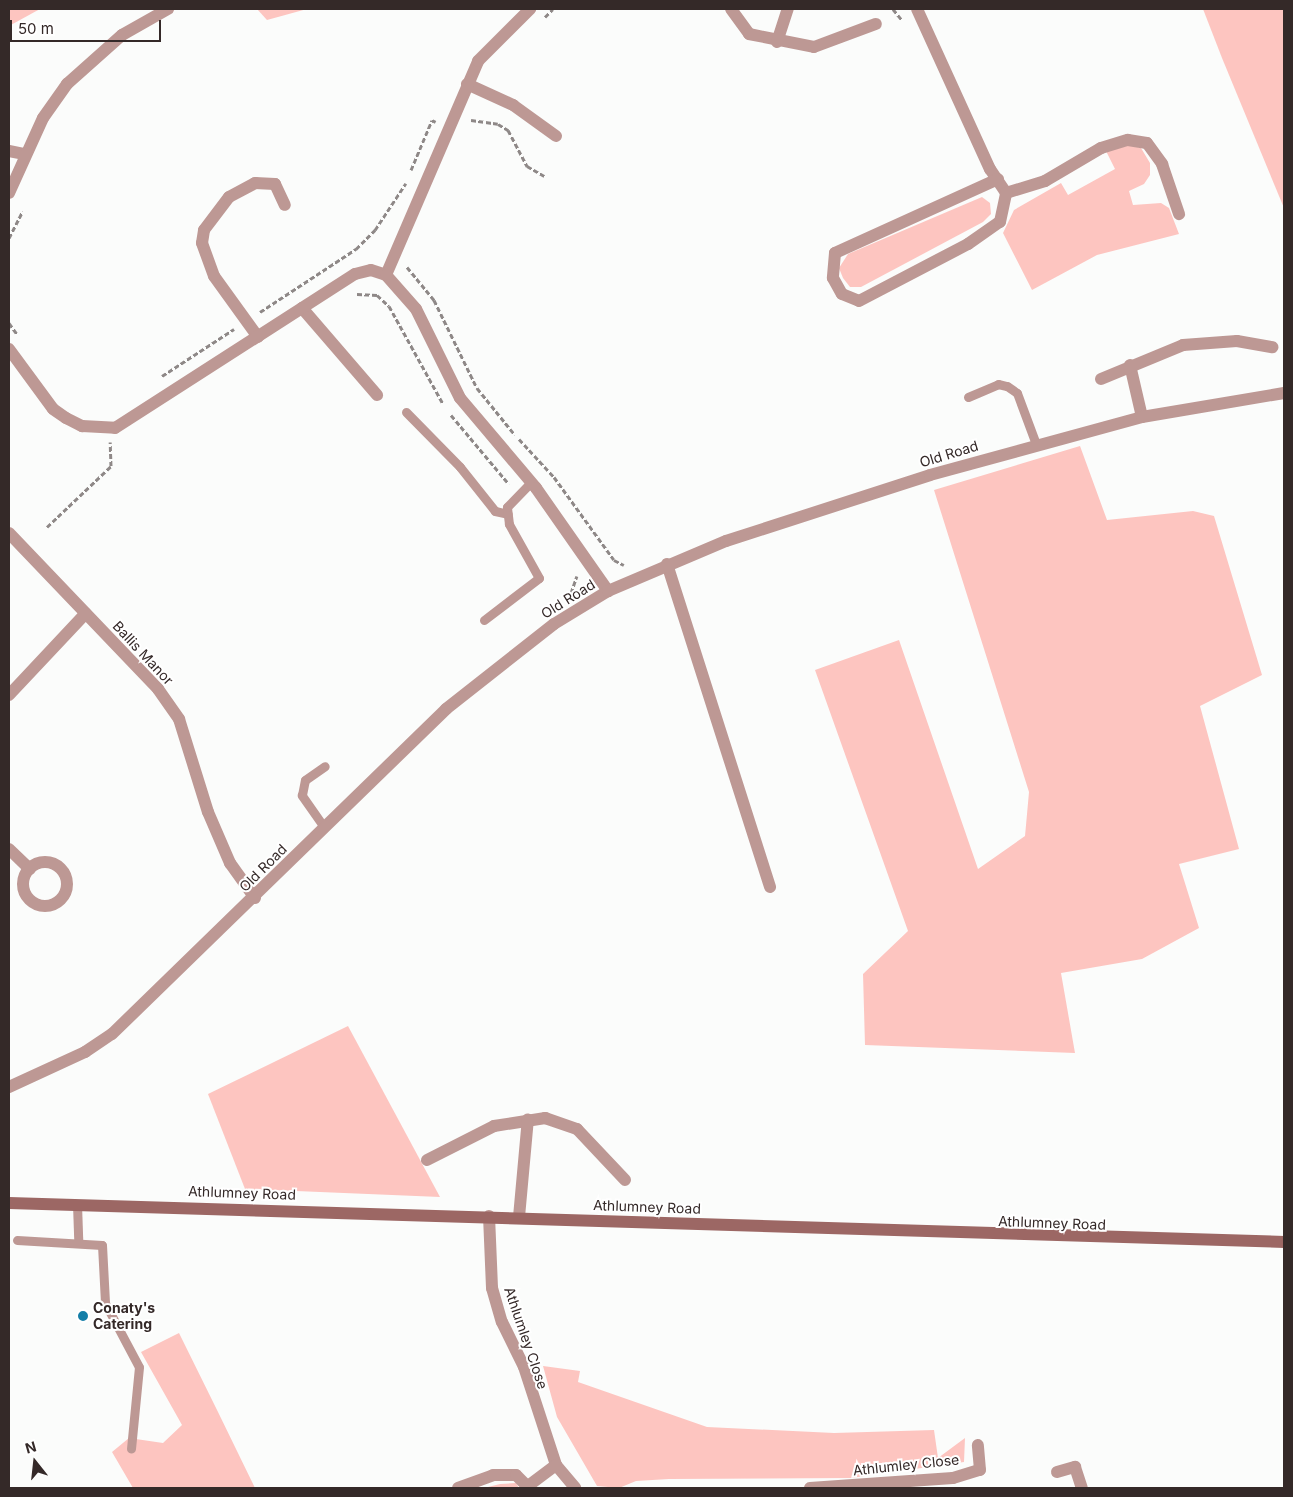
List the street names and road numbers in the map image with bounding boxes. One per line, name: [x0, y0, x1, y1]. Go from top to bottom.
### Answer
street label: Old Road: [918, 437, 980, 471]
street label: Old Road: [538, 576, 598, 622]
street label: Ballis Manor: [109, 618, 177, 688]
street label: Old Road: [236, 841, 290, 895]
street label: Athlumney Road: [188, 1183, 296, 1203]
street label: Athlumney Road: [593, 1197, 701, 1217]
street label: Athlumney Road: [998, 1213, 1106, 1233]
street label: Athlumley Close: [501, 1285, 551, 1391]
street label: Athlumley Close: [852, 1451, 960, 1479]

